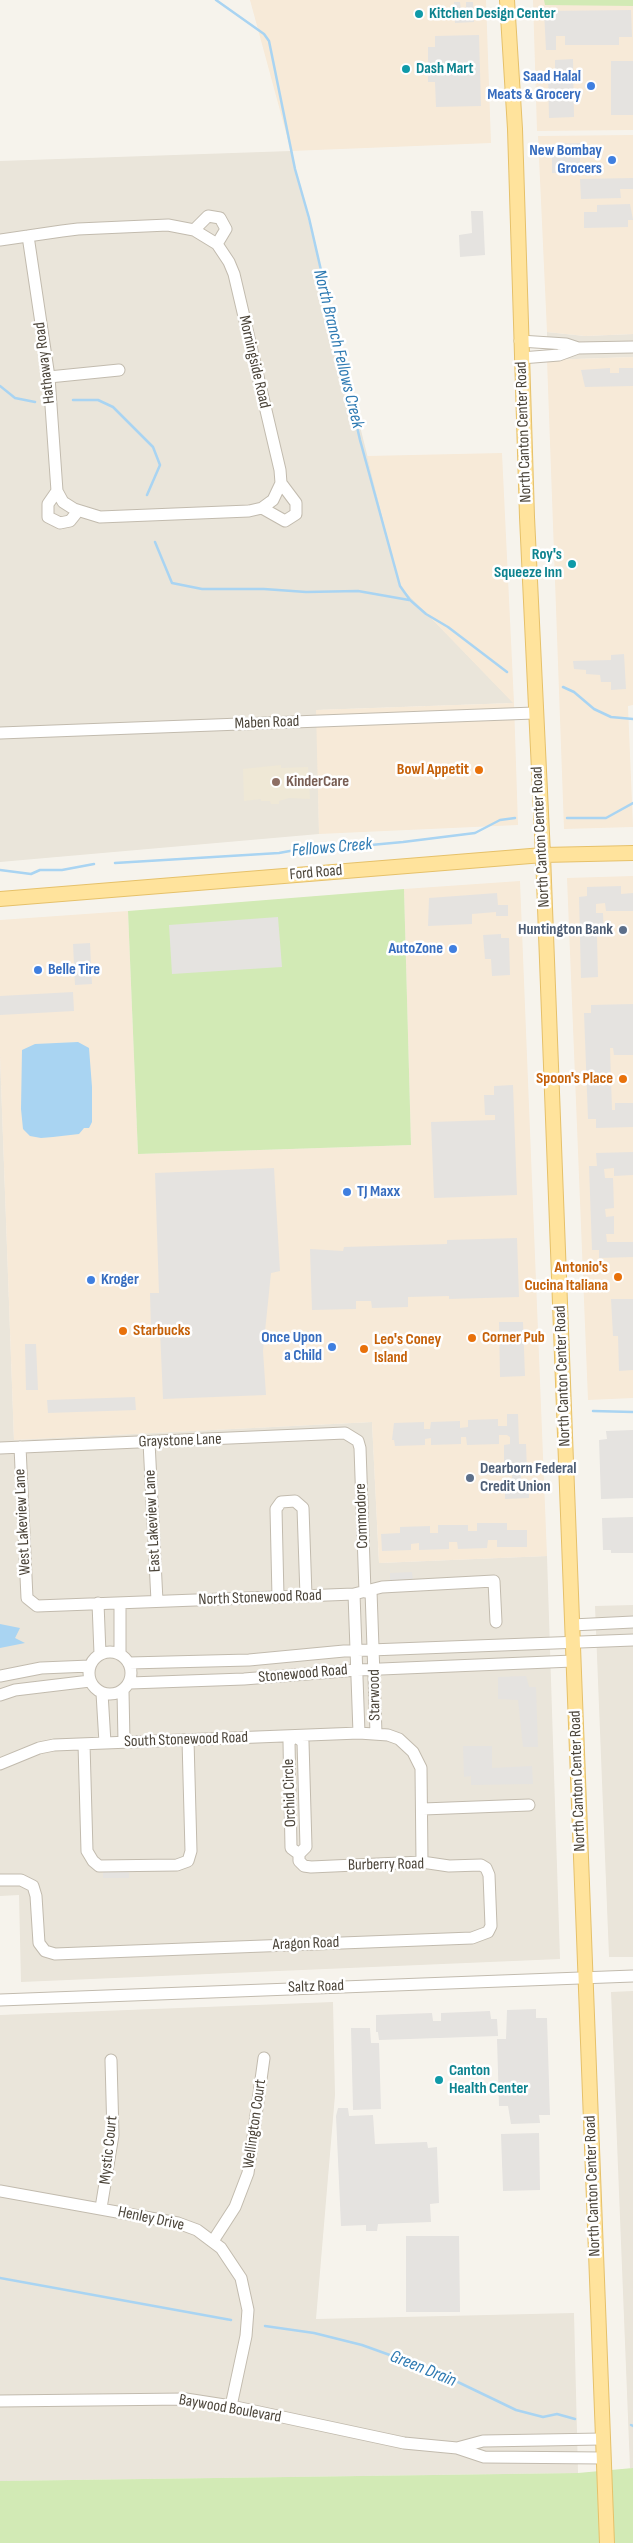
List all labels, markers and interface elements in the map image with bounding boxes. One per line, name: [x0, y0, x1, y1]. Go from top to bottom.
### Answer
place label: Kitchen Design Center: [429, 4, 556, 24]
marker: Kitchen Design Center: [413, 8, 425, 20]
place label: Dash Mart: [416, 59, 474, 79]
marker: Dash Mart: [400, 63, 412, 75]
place label: Saad Halal Meats & Grocery: [487, 67, 581, 105]
marker: Saad Halal Meats & Grocery: [585, 80, 597, 92]
place label: New Bombay Grocers: [529, 141, 602, 179]
marker: New Bombay Grocers: [606, 154, 618, 166]
water label: North Branch Fellows Creek: [308, 267, 368, 431]
street label: Morningside Road: [234, 314, 274, 410]
street label: Hathaway Road: [30, 321, 60, 405]
street label: North Canton Center Road: [512, 361, 536, 503]
place label: Roy's Squeeze Inn: [494, 545, 562, 583]
marker: Roy's Squeeze Inn: [566, 558, 578, 570]
street label: Maben Road: [234, 712, 300, 734]
place label: Bowl Appetit: [397, 760, 469, 780]
marker: Bowl Appetit: [473, 764, 485, 776]
street label: North Canton Center Road: [528, 766, 554, 908]
place label: KinderCare: [286, 772, 349, 792]
marker: KinderCare: [270, 776, 282, 788]
water label: Fellows Creek: [291, 834, 373, 862]
street label: Ford Road: [289, 861, 343, 885]
place label: Huntington Bank: [518, 920, 613, 940]
marker: Huntington Bank: [617, 924, 629, 936]
place label: AutoZone: [388, 939, 443, 959]
marker: AutoZone: [447, 943, 459, 955]
place label: Belle Tire: [48, 960, 100, 980]
marker: Belle Tire: [32, 964, 44, 976]
place label: Spoon's Place: [536, 1069, 613, 1089]
marker: Spoon's Place: [617, 1073, 629, 1085]
place label: TJ Maxx: [357, 1182, 400, 1202]
marker: TJ Maxx: [341, 1186, 353, 1198]
place label: Antonio's Cucina Italiana: [524, 1258, 608, 1296]
place label: Kroger: [101, 1270, 139, 1290]
marker: Antonio's Cucina Italiana: [612, 1271, 624, 1283]
marker: Kroger: [85, 1274, 97, 1286]
street label: North Canton Center Road: [551, 1305, 575, 1447]
place label: Starbucks: [133, 1321, 190, 1341]
marker: Starbucks: [117, 1325, 129, 1337]
place label: Once Upon a Child: [261, 1328, 322, 1366]
place label: Corner Pub: [482, 1328, 545, 1348]
place label: Leo's Coney Island: [374, 1330, 441, 1368]
marker: Corner Pub: [466, 1332, 478, 1344]
marker: Once Upon a Child: [326, 1341, 338, 1353]
marker: Leo's Coney Island: [358, 1343, 370, 1355]
street label: Graystone Lane: [138, 1430, 222, 1452]
place label: Dearborn Federal Credit Union: [480, 1459, 577, 1497]
street label: West Lakeview Lane: [11, 1468, 35, 1576]
street label: East Lakeview Lane: [141, 1469, 165, 1573]
marker: Dearborn Federal Credit Union: [464, 1472, 476, 1484]
street label: Commodore: [351, 1483, 373, 1549]
street label: North Stonewood Road: [198, 1586, 322, 1610]
street label: Stonewood Road: [258, 1661, 348, 1687]
street label: Starwood: [365, 1669, 385, 1721]
street label: North Canton Center Road: [566, 1710, 590, 1852]
street label: South Stonewood Road: [124, 1728, 248, 1752]
street label: Orchid Circle: [279, 1758, 301, 1828]
street label: Burberry Road: [348, 1855, 424, 1875]
street label: Aragon Road: [272, 1933, 340, 1955]
street label: Saltz Road: [288, 1976, 344, 1998]
place label: Canton Health Center: [449, 2061, 528, 2099]
marker: Canton Health Center: [433, 2074, 445, 2086]
street label: Wellington Court: [239, 2078, 271, 2170]
street label: Mystic Court: [96, 2115, 122, 2185]
street label: North Canton Center Road: [581, 2115, 605, 2257]
street label: Henley Drive: [116, 2203, 186, 2235]
water label: Green Drain: [387, 2346, 459, 2392]
street label: Baywood Boulevard: [177, 2391, 283, 2427]

